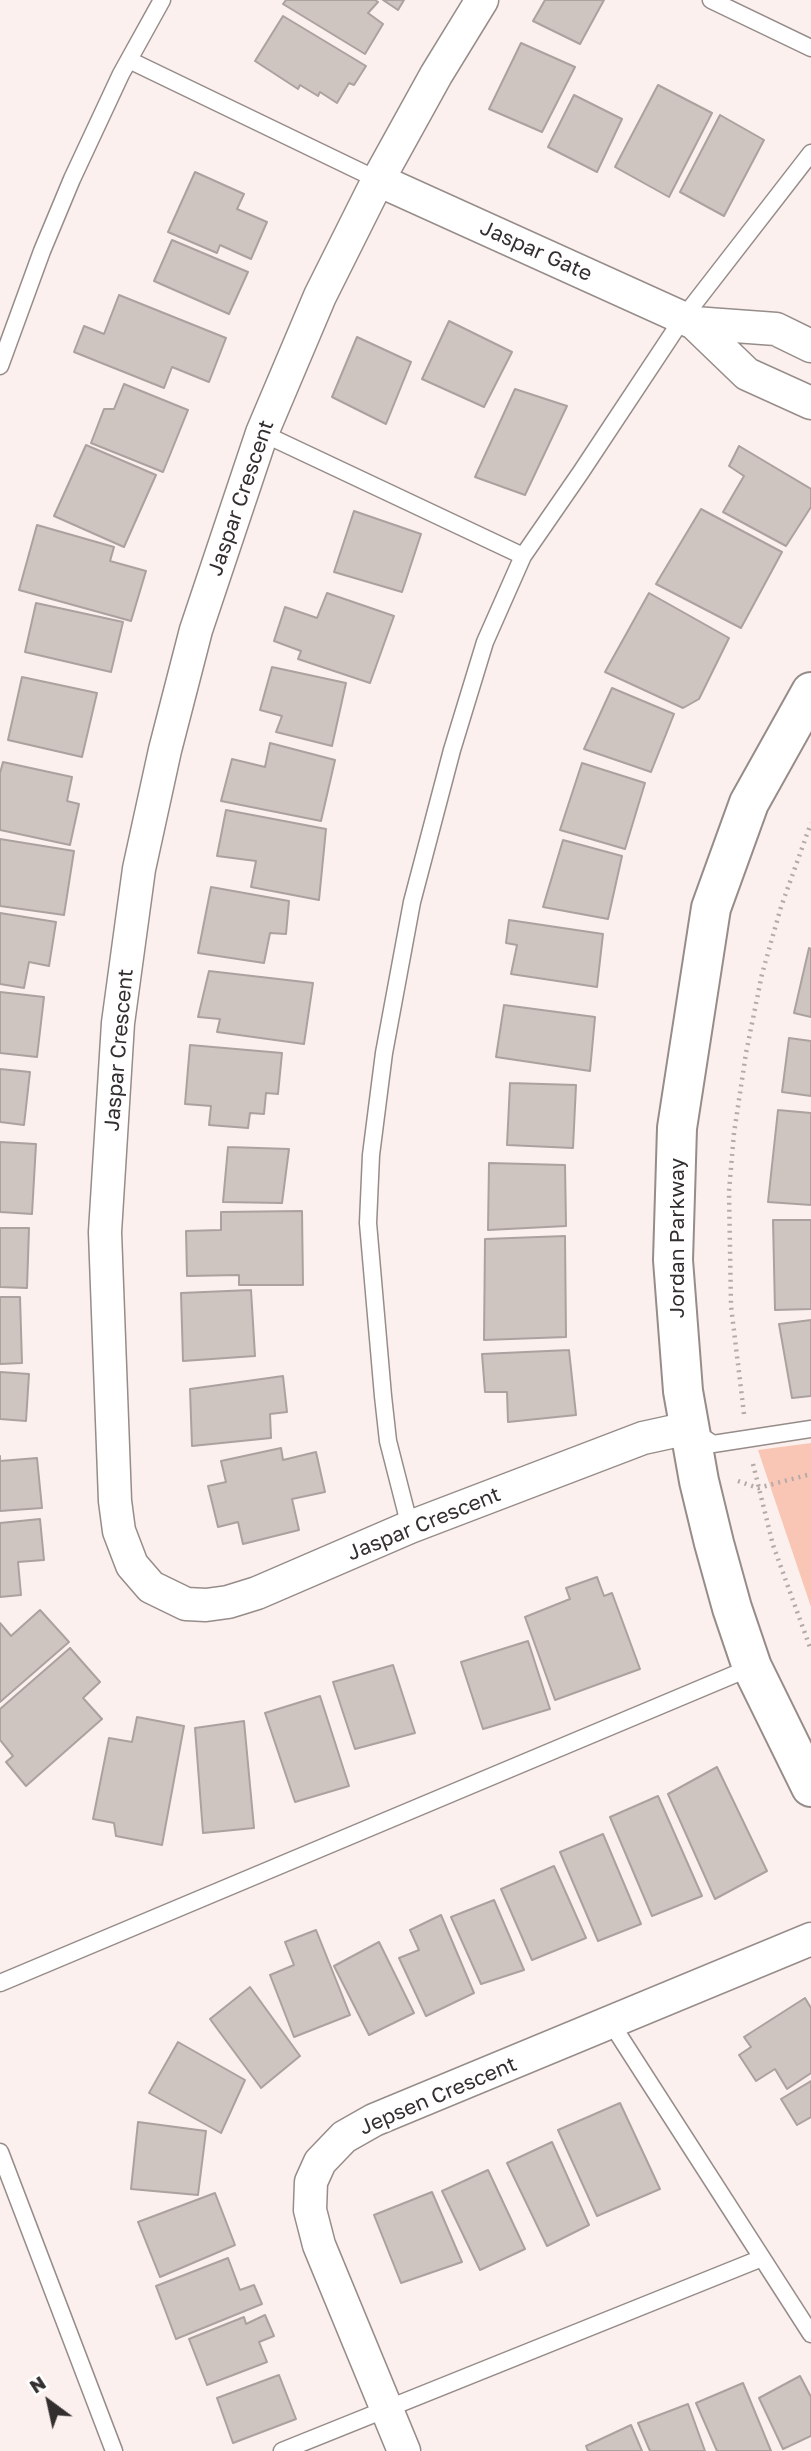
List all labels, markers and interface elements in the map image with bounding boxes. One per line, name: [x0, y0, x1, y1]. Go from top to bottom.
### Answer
street label: Jaspar Gate: [476, 215, 596, 287]
street label: Jaspar Crescent: [203, 417, 279, 579]
street label: Jaspar Crescent: [99, 968, 139, 1132]
street label: Jordan Parkway: [664, 1158, 690, 1318]
street label: Jaspar Crescent: [344, 1482, 504, 1566]
street label: Jepsen Crescent: [356, 2051, 520, 2141]
north arrow: [14, 2367, 84, 2437]
text: N: [25, 2370, 50, 2398]

